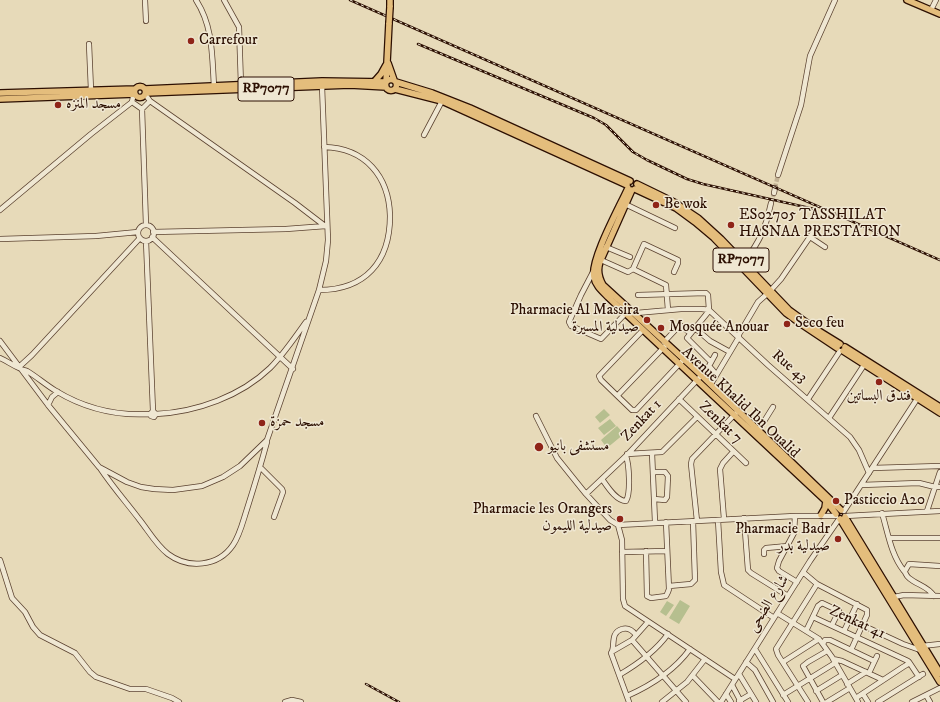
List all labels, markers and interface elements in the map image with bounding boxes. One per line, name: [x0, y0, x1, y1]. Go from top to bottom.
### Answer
place label: Carrefour: [199, 32, 258, 50]
marker: Carrefour: [186, 36, 196, 46]
road number: RP7077: [238, 77, 294, 101]
place label: مسجد المنزه: [66, 96, 121, 114]
marker: مسجد المنزه: [53, 100, 63, 110]
place label: Be wok: [664, 196, 707, 214]
marker: Be wok: [651, 200, 661, 210]
place label: ES02705 TASSHILAT HASNAA PRESTATION: [739, 207, 901, 242]
marker: ES02705 TASSHILAT HASNAA PRESTATION: [726, 220, 736, 230]
road number: RP7077: [713, 248, 769, 272]
place label: Pharmacie Al Massira صيدلية المسيرة: [510, 302, 639, 337]
marker: Pharmacie Al Massira صيدلية المسيرة: [642, 315, 652, 325]
place label: Seco feu: [795, 315, 844, 333]
place label: Mosquée Anouar: [669, 319, 769, 337]
marker: Seco feu: [782, 319, 792, 329]
marker: Mosquée Anouar: [656, 323, 666, 333]
street label: Avenue Khalid Ibn Oualid: [677, 344, 803, 462]
street label: Rue 43: [768, 347, 810, 387]
marker: فندق البساتين: [874, 377, 884, 387]
place label: فندق البساتين: [847, 388, 911, 406]
street label: Zenkat 1: [618, 396, 666, 446]
street label: Zenkat 7: [695, 398, 745, 448]
place label: مسجد حمزة: [270, 414, 324, 432]
marker: مسجد حمزة: [257, 418, 267, 428]
place label: مستشفى بانيو: [548, 438, 609, 456]
marker: مستشفى بانيو: [533, 441, 545, 453]
place label: Pasticcio A20: [844, 492, 925, 510]
marker: Pasticcio A20: [831, 496, 841, 506]
place label: Pharmacie les Orangers صيدلية الليمون: [473, 501, 612, 536]
marker: Pharmacie les Orangers صيدلية الليمون: [615, 514, 625, 524]
place label: Pharmacie Badr صيدلية بدر: [735, 521, 830, 556]
marker: Pharmacie Badr صيدلية بدر: [833, 534, 843, 544]
street label: شارع الضحى: [744, 572, 794, 636]
street label: Zenkat 41: [826, 602, 888, 644]

